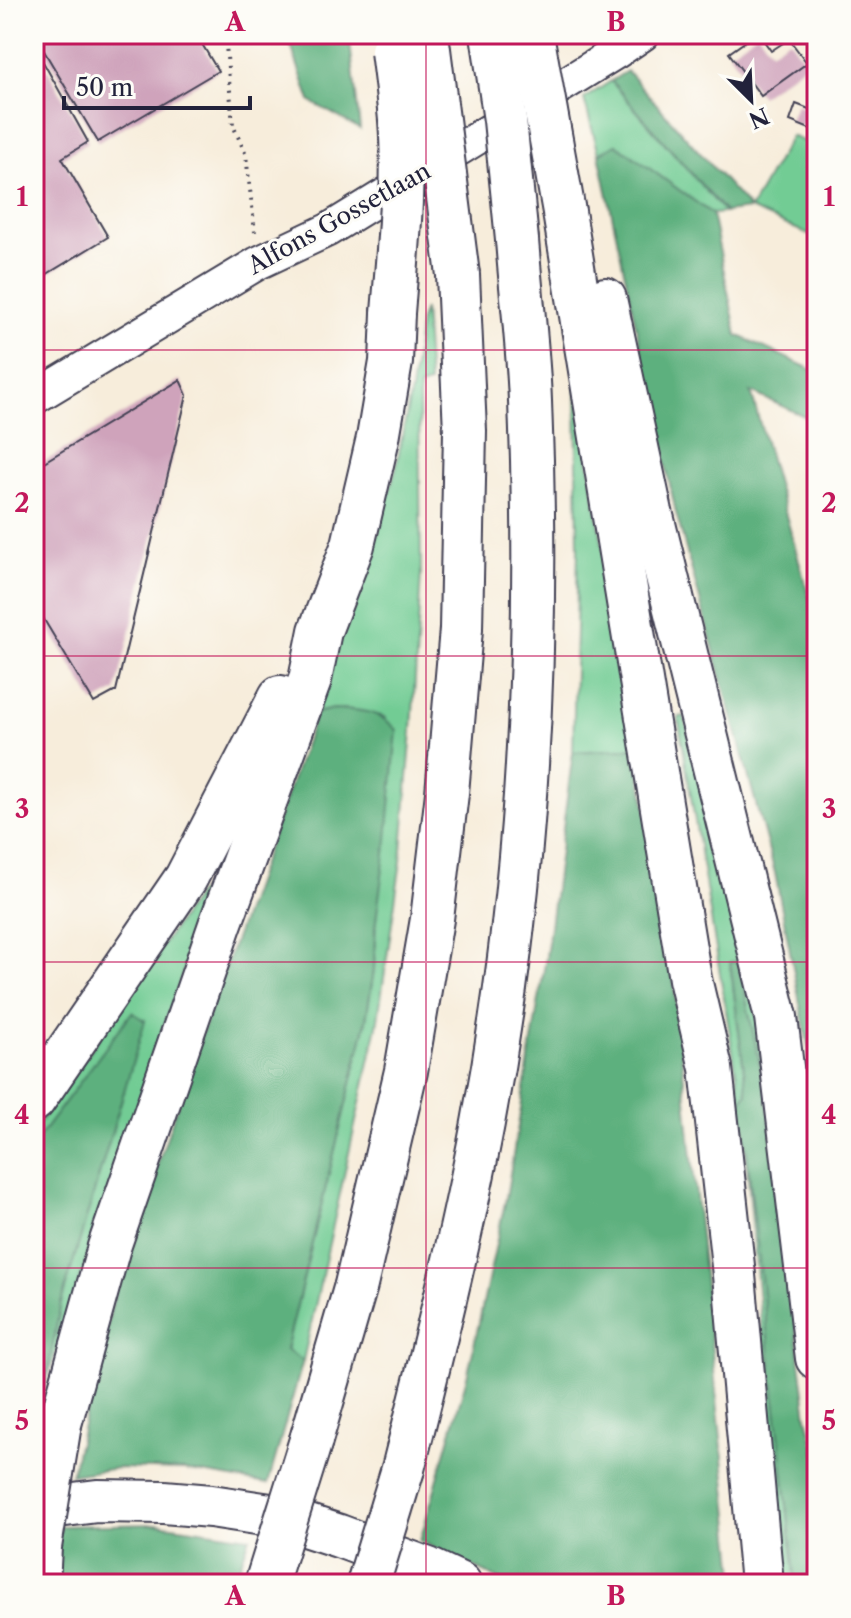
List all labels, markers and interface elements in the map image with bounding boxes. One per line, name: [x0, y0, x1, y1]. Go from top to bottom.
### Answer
text: A: [224, 6, 246, 38]
text: B: [606, 6, 626, 38]
scale bar: [64, 60, 250, 110]
north arrow: [711, 60, 791, 140]
text: 50 m: [76, 73, 133, 102]
text: N: [745, 102, 773, 134]
street label: Alfons Gossetlaan: [242, 156, 435, 281]
text: 1: [16, 181, 28, 213]
text: 1: [823, 181, 835, 213]
text: 2: [14, 487, 30, 519]
text: 2: [821, 487, 837, 519]
text: 3: [15, 793, 29, 825]
text: 3: [822, 793, 836, 825]
text: 4: [14, 1099, 30, 1131]
text: 4: [821, 1099, 837, 1131]
text: 5: [15, 1405, 29, 1437]
text: 5: [822, 1405, 836, 1437]
text: A: [224, 1580, 246, 1612]
text: B: [606, 1580, 626, 1612]

